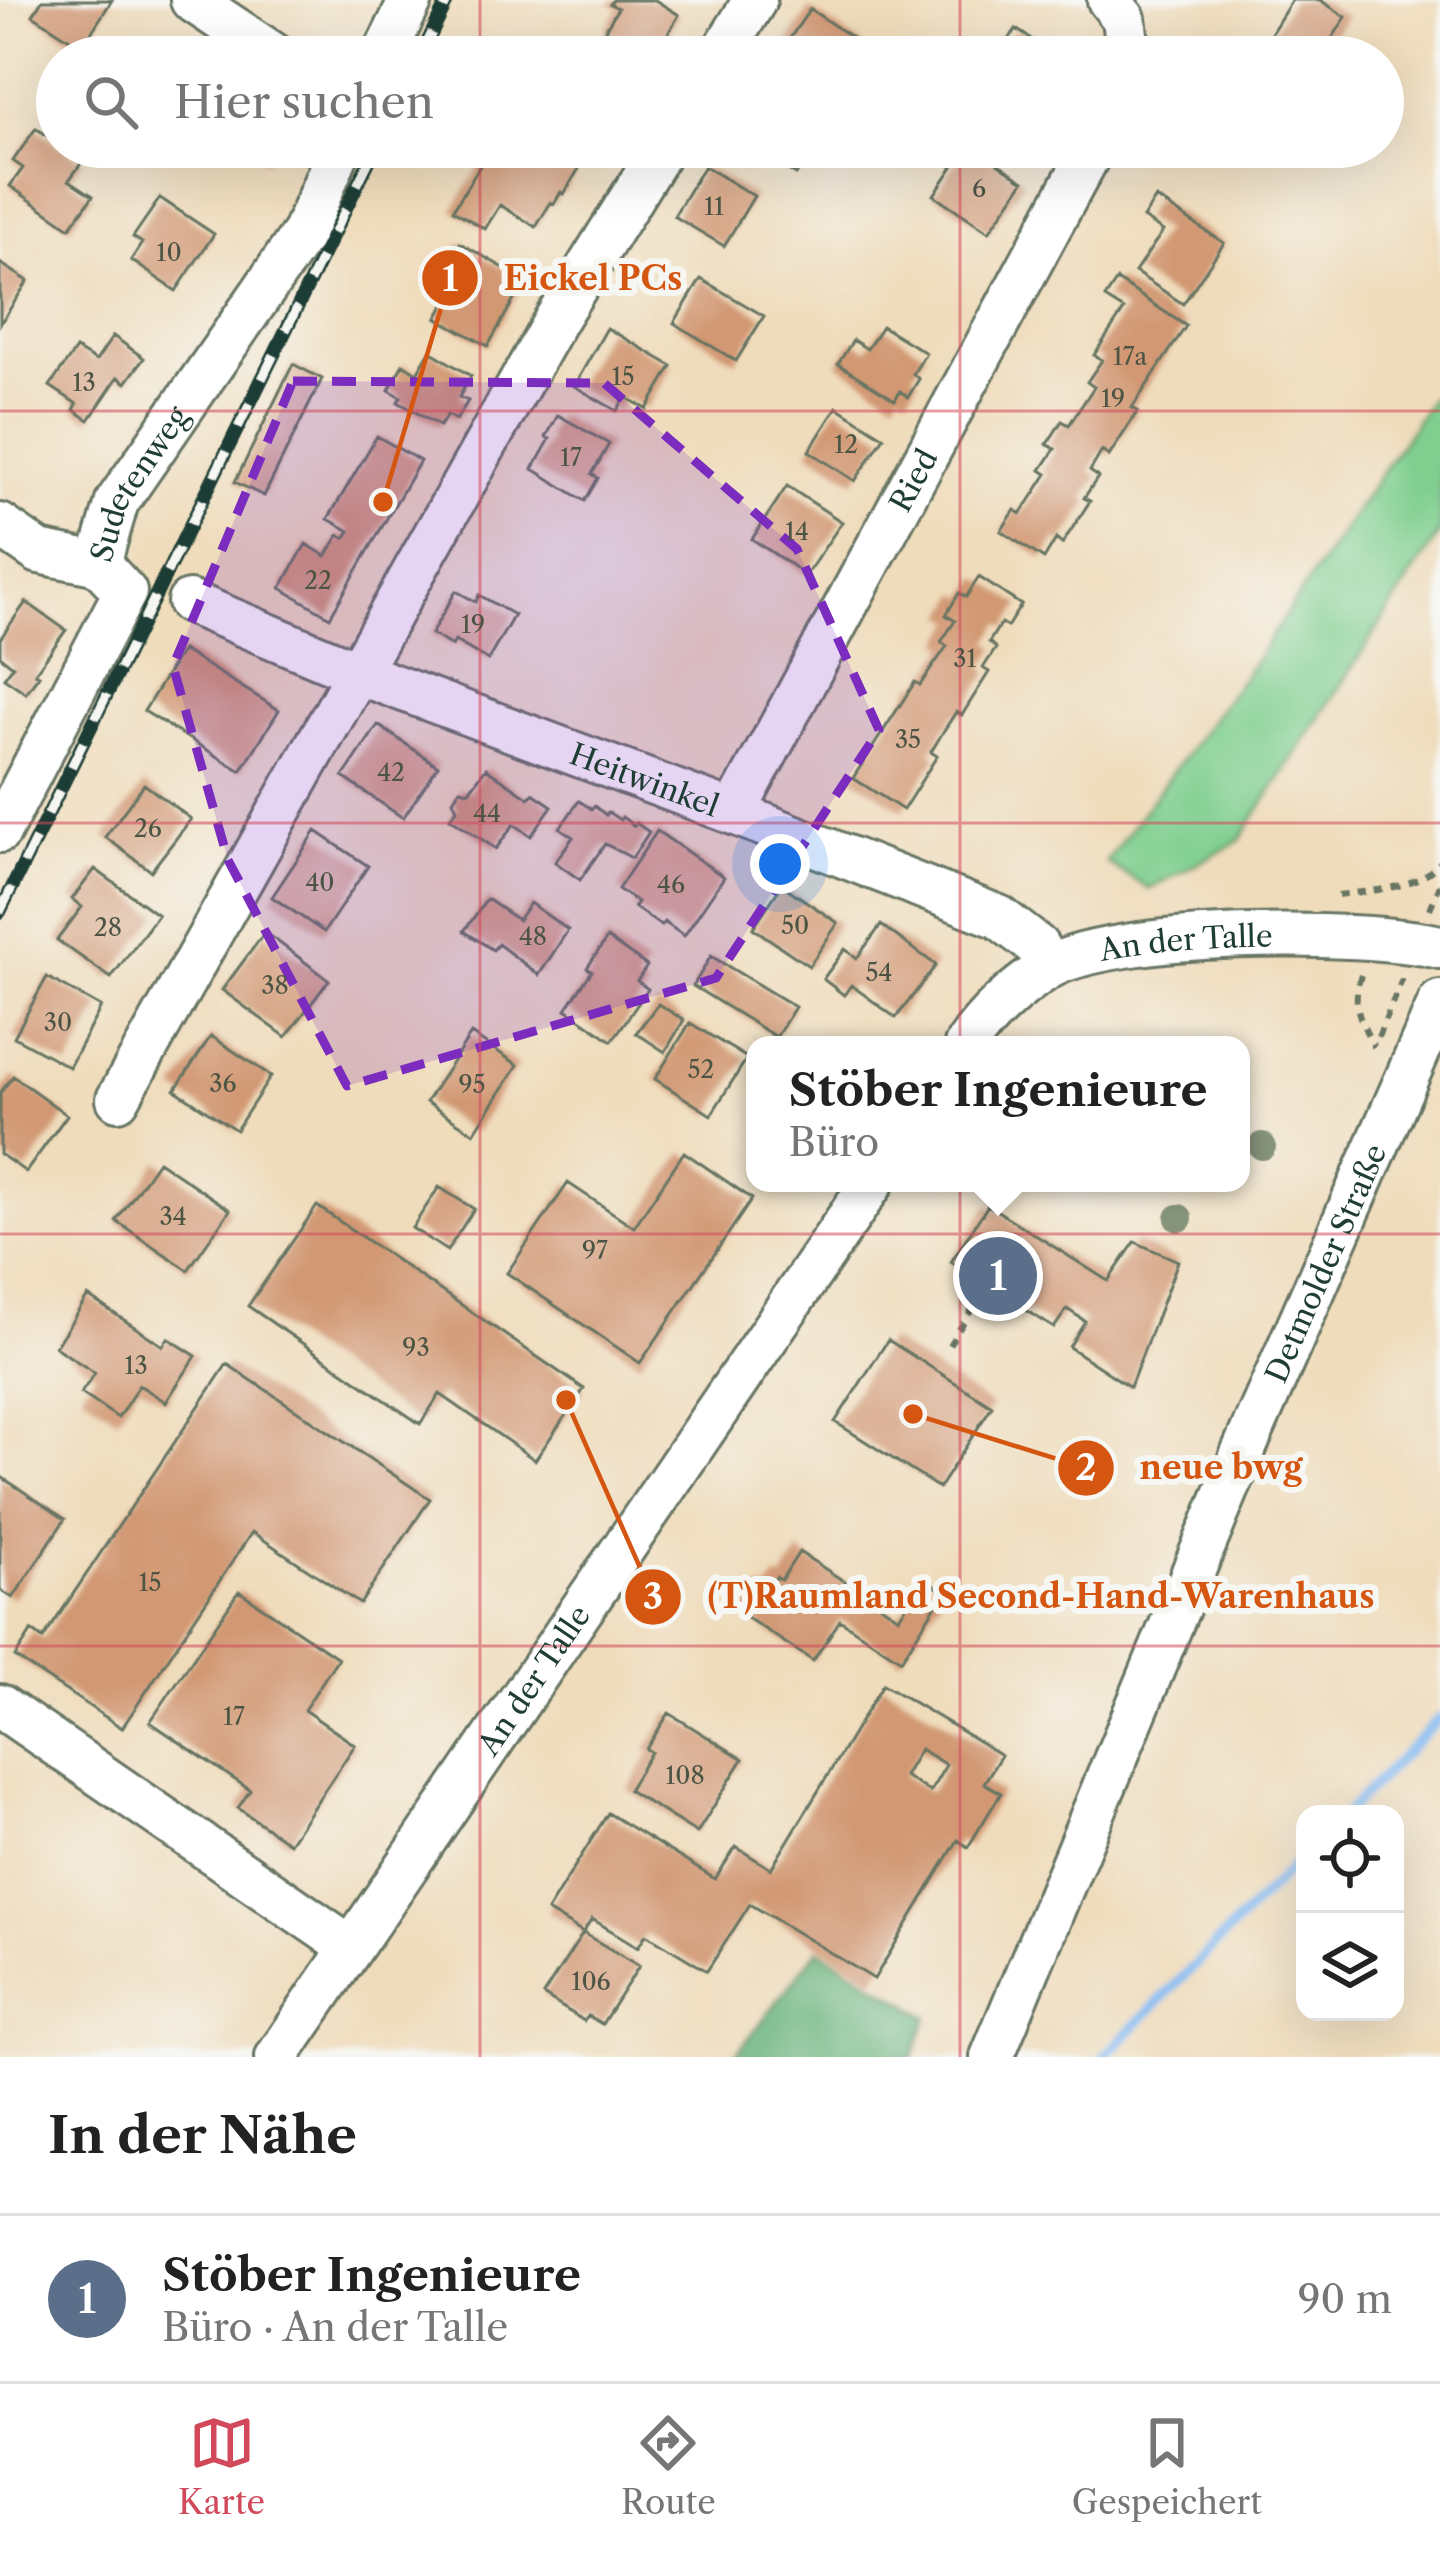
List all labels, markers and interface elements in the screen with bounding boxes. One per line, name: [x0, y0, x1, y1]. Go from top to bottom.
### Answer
search box: [36, 36, 1404, 168]
icon: search: [78, 69, 144, 135]
text: Hier suchen: [174, 74, 434, 130]
house number: 6: [972, 174, 986, 203]
house number: 11: [704, 192, 724, 221]
house number: 10: [156, 238, 182, 267]
callout: Eickel PCs: [420, 244, 707, 313]
text: 1: [442, 256, 458, 300]
text: Eickel PCs: [504, 258, 682, 299]
house number: 17a: [1113, 342, 1148, 371]
house number: 15: [611, 362, 635, 391]
house number: 13: [72, 368, 96, 397]
house number: 19: [1101, 384, 1125, 413]
street label: Sudetenweg: [82, 399, 196, 566]
house number: 12: [834, 430, 858, 459]
street label: Ried: [881, 442, 945, 518]
house number: 17: [560, 443, 582, 472]
house number: 14: [785, 517, 809, 546]
house number: 22: [304, 566, 332, 595]
house number: 19: [461, 610, 485, 639]
house number: 31: [953, 644, 977, 673]
house number: 35: [895, 725, 921, 754]
street label: Heitwinkel: [565, 735, 724, 824]
house number: 42: [377, 758, 405, 787]
house number: 44: [473, 799, 501, 828]
house number: 26: [134, 814, 162, 843]
your location: [750, 834, 810, 894]
house number: 40: [305, 868, 335, 897]
house number: 46: [657, 870, 685, 899]
house number: 50: [781, 911, 809, 940]
house number: 28: [94, 913, 122, 942]
street label: An der Talle: [1095, 917, 1273, 969]
house number: 48: [519, 922, 547, 951]
house number: 54: [866, 958, 892, 987]
house number: 38: [261, 971, 289, 1000]
house number: 30: [44, 1008, 72, 1037]
popup: [746, 1036, 1250, 1192]
house number: 52: [688, 1055, 714, 1084]
text: Stöber Ingenieure: [789, 1062, 1207, 1118]
house number: 36: [209, 1069, 237, 1098]
house number: 95: [458, 1070, 486, 1099]
text: Büro: [789, 1118, 879, 1166]
street label: Detmolder Straße: [1257, 1138, 1394, 1388]
house number: 34: [159, 1202, 187, 1231]
pin: 1: [959, 1231, 1037, 1321]
house number: 97: [582, 1236, 608, 1265]
house number: 93: [402, 1333, 430, 1362]
house number: 13: [124, 1351, 148, 1380]
callout: neue bwg: [1056, 1433, 1327, 1502]
text: 2: [1075, 1445, 1097, 1489]
text: neue bwg: [1139, 1447, 1303, 1488]
callout: (T)Raumland Second-Hand-Warenhaus: [623, 1562, 1398, 1631]
house number: 15: [138, 1568, 162, 1597]
text: 3: [643, 1574, 663, 1618]
text: (T)Raumland Second-Hand-Warenhaus: [708, 1576, 1374, 1617]
street label: An der Talle: [469, 1598, 598, 1763]
house number: 17: [223, 1702, 245, 1731]
house number: 108: [665, 1761, 705, 1790]
map controls: [1296, 1805, 1404, 2021]
button: locate: [1296, 1805, 1404, 1913]
button: layers: [1296, 1913, 1404, 2021]
house number: 106: [571, 1967, 611, 1996]
text: In der Nähe: [48, 2104, 357, 2166]
text: Stöber Ingenieure: [162, 2247, 581, 2303]
text: 1: [78, 2275, 96, 2323]
text: 90 m: [1298, 2275, 1392, 2323]
text: Büro · An der Talle: [162, 2303, 508, 2351]
tab: Karte: [178, 2410, 265, 2523]
tab: Route: [621, 2410, 716, 2523]
tab: Gespeichert: [1072, 2410, 1262, 2523]

